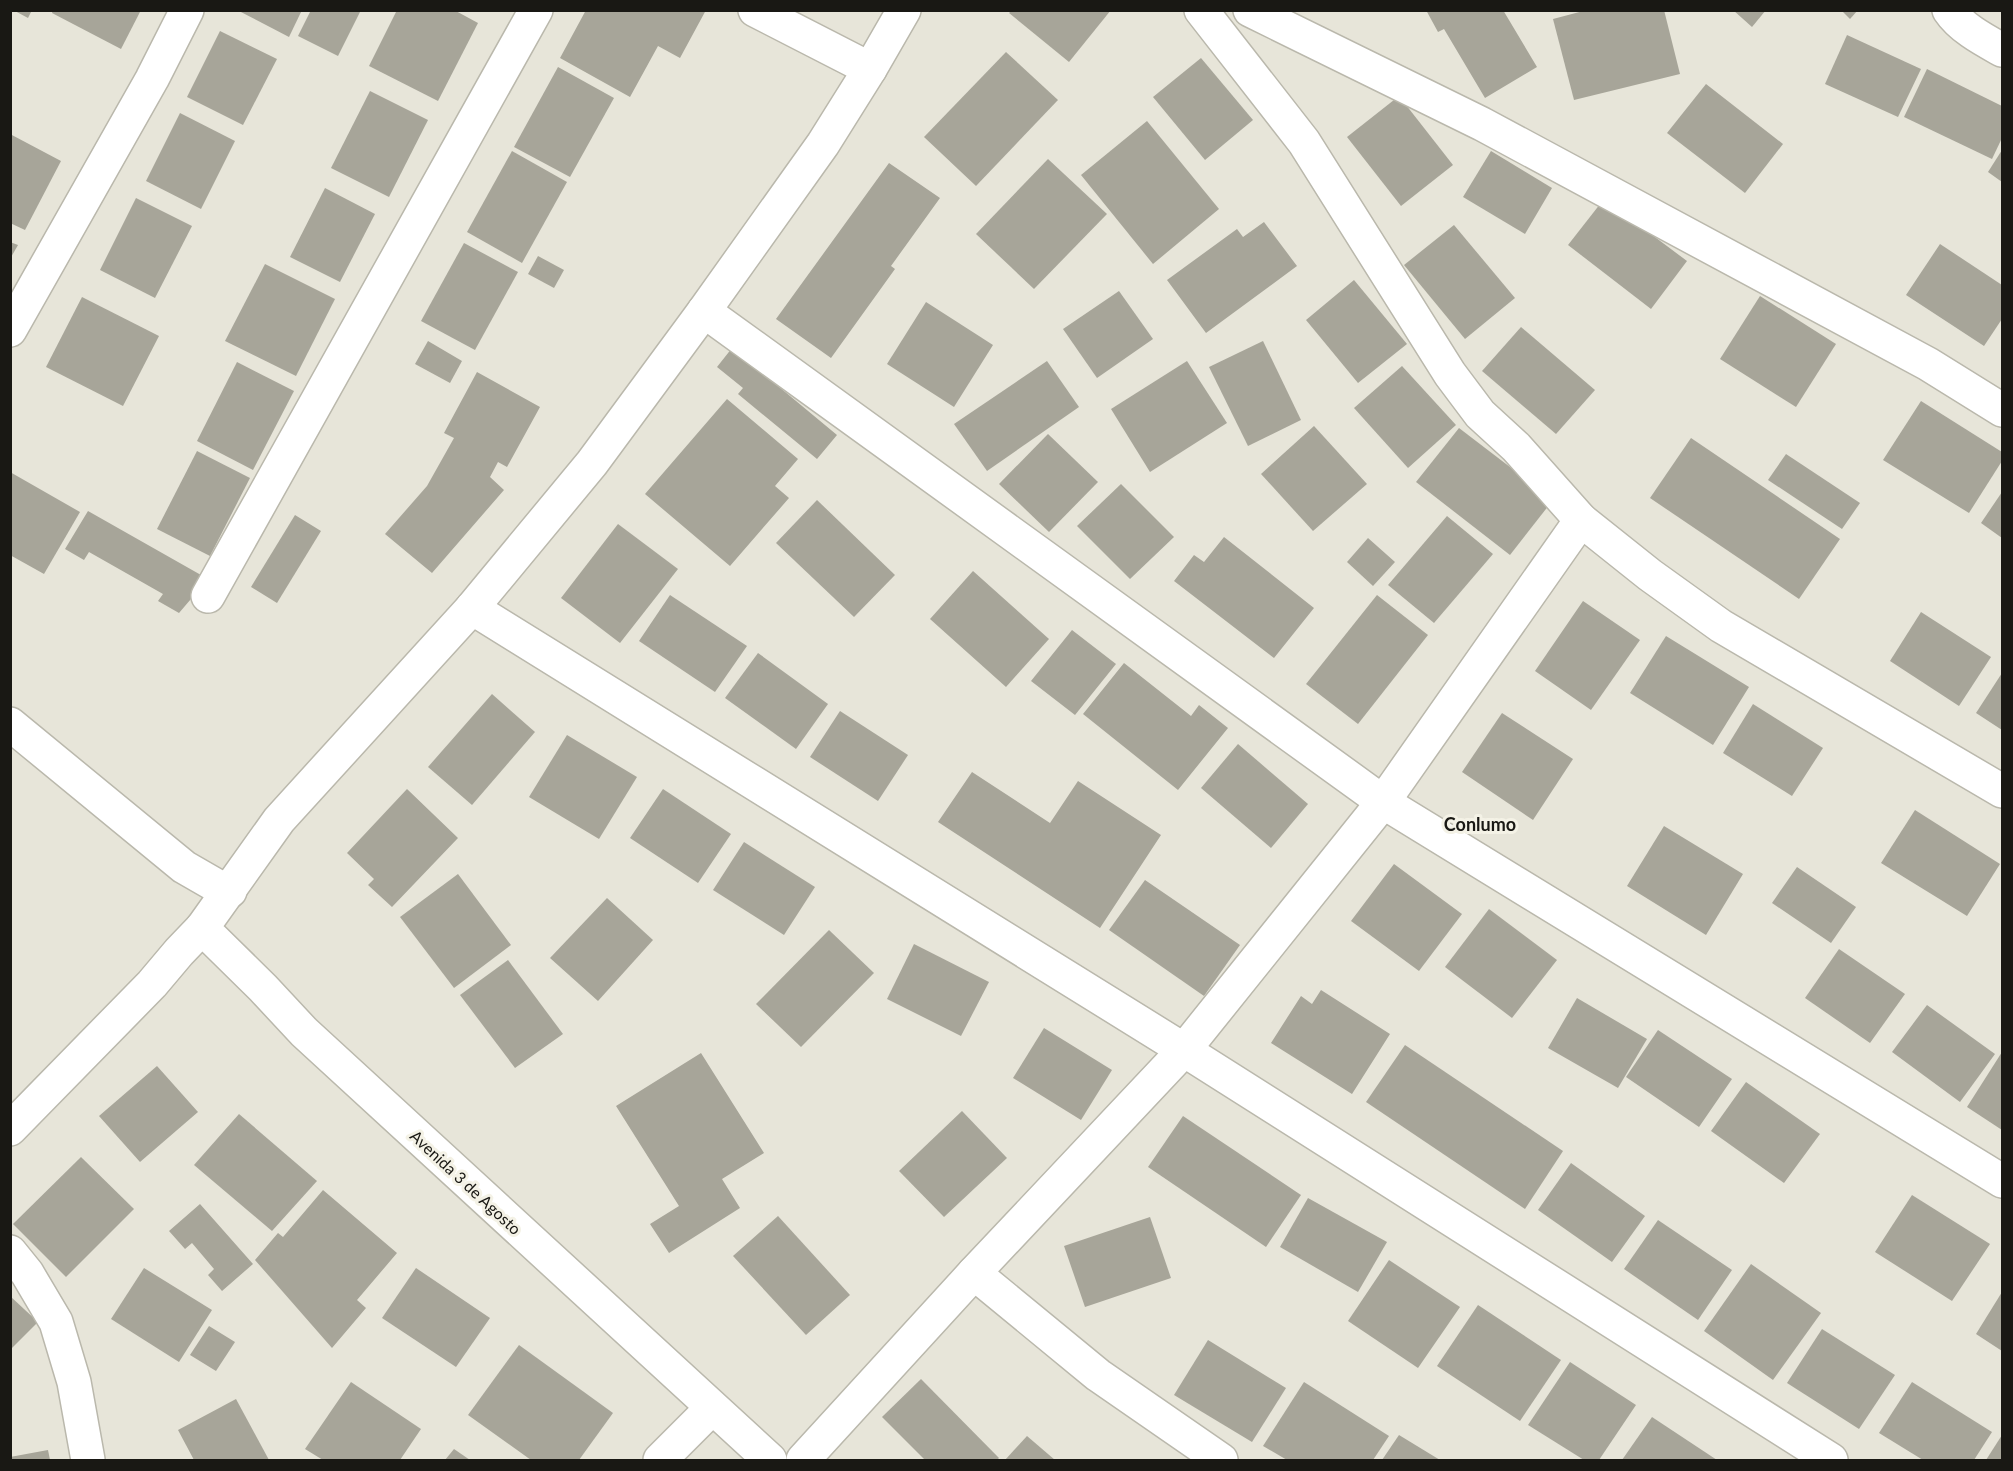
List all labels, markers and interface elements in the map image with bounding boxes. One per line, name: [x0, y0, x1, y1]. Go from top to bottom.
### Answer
district label: Conlumo: [1444, 813, 1516, 835]
street label: Avenida 3 de Agosto: [407, 1126, 525, 1238]

